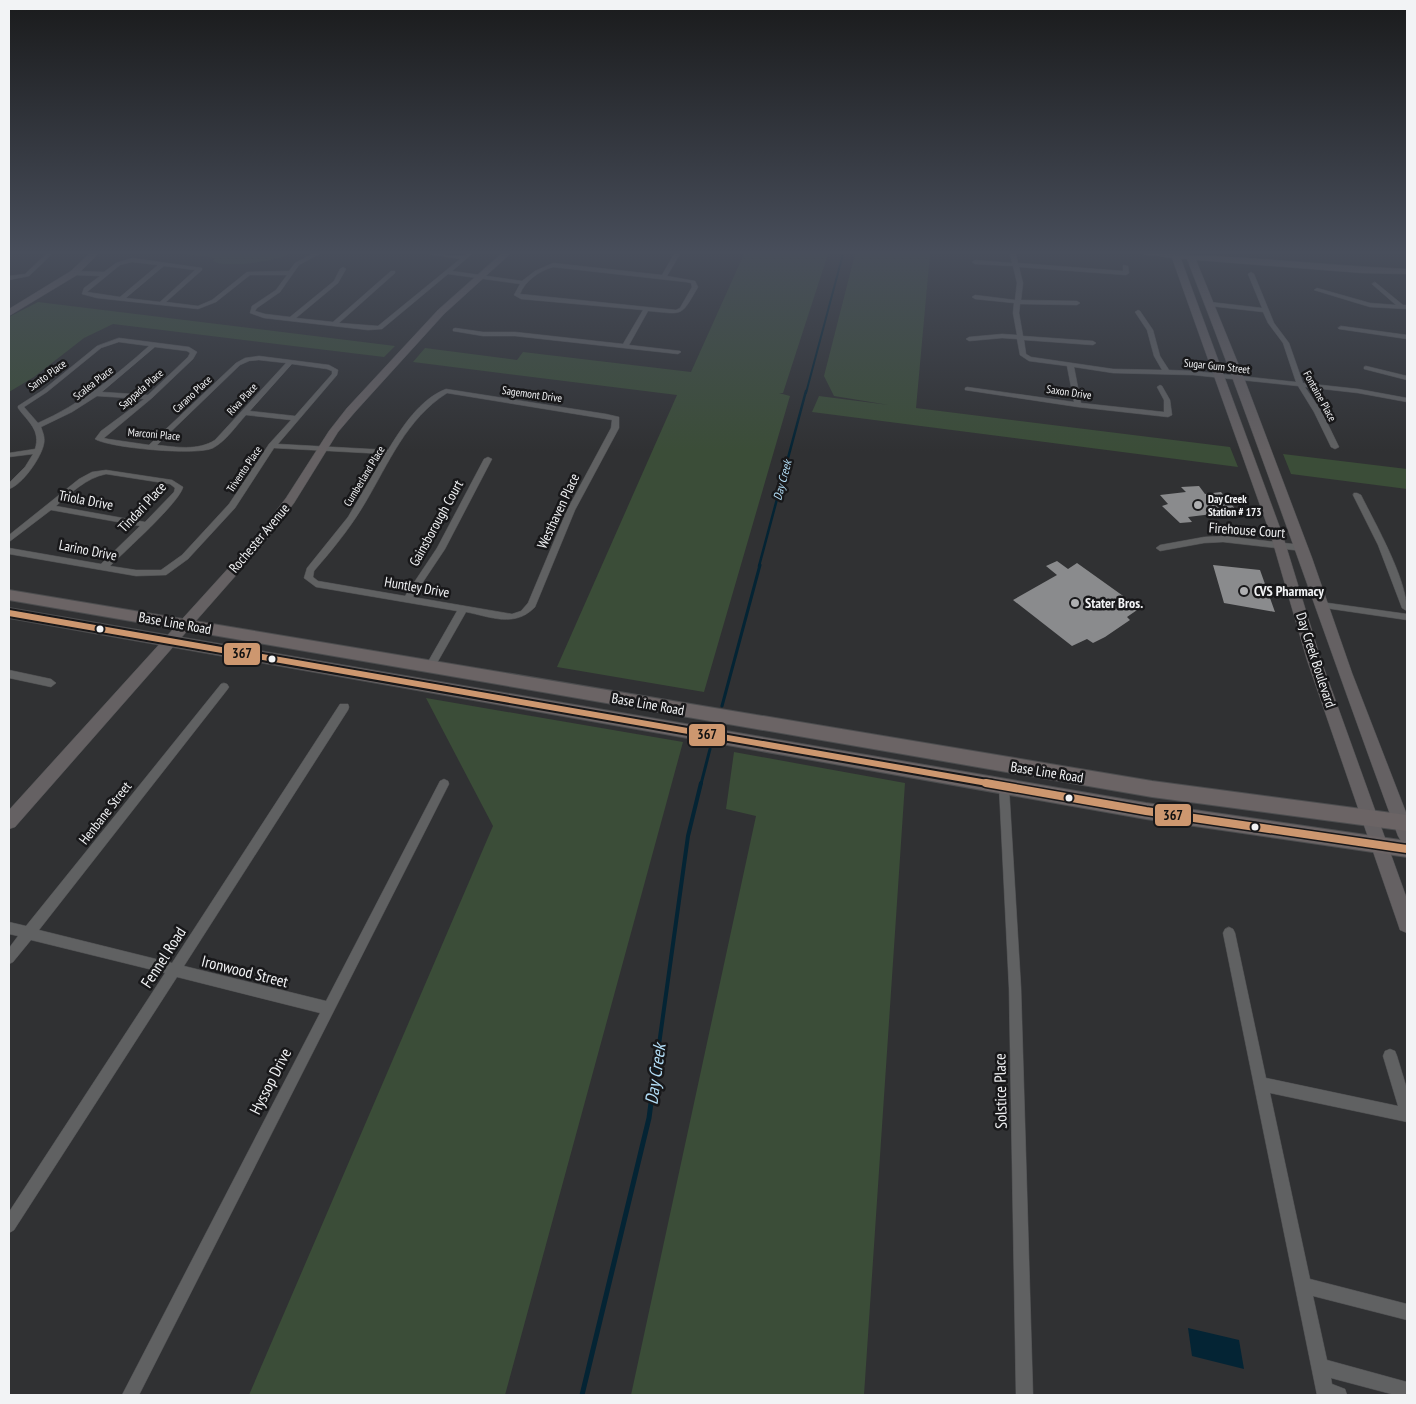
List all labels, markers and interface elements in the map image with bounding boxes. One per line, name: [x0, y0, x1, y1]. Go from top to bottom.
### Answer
street label: Santo Place: [25, 356, 69, 394]
street label: Sugar Gum Street: [1183, 356, 1251, 376]
street label: Scalea Place: [70, 363, 116, 403]
street label: Sappada Place: [116, 365, 167, 412]
street label: Fontaine Place: [1300, 368, 1340, 424]
street label: Carano Place: [169, 372, 215, 416]
street label: Riva Place: [224, 380, 261, 418]
street label: Saxon Drive: [1046, 382, 1093, 402]
street label: Sagemont Drive: [501, 383, 563, 405]
street label: Marconi Place: [127, 425, 181, 443]
street label: Trivento Place: [223, 443, 265, 495]
street label: Cumberland Place: [340, 443, 388, 509]
water label: Day Creek: [769, 457, 795, 502]
street label: Westhaven Place: [533, 470, 583, 552]
street label: Gainsborough Court: [405, 477, 467, 569]
street label: Tindari Place: [114, 478, 170, 536]
street label: Triola Drive: [57, 486, 115, 514]
place label: Day Creek Station # 173: [1208, 492, 1262, 519]
street label: Rochester Avenue: [225, 499, 293, 576]
marker: Day Creek Station # 173: [1192, 499, 1204, 511]
street label: Firehouse Court: [1208, 518, 1286, 542]
street label: Larino Drive: [57, 536, 119, 564]
street label: Huntley Drive: [383, 572, 451, 602]
place label: CVS Pharmacy: [1254, 582, 1324, 600]
marker: CVS Pharmacy: [1238, 585, 1250, 597]
place label: Stater Bros.: [1085, 594, 1143, 612]
marker: Stater Bros.: [1069, 597, 1081, 609]
street label: Base Line Road: [137, 608, 213, 638]
street label: Day Creek Boulevard: [1292, 610, 1340, 710]
unlabelled marker: [95, 624, 105, 634]
line badge: 367: [223, 642, 261, 666]
text: 367: [232, 644, 252, 662]
unlabelled marker: [267, 654, 277, 664]
street label: Base Line Road: [610, 689, 686, 719]
line badge: 367: [688, 723, 726, 747]
text: 367: [697, 725, 717, 743]
street label: Base Line Road: [1009, 757, 1085, 787]
street label: Henbane Street: [75, 778, 135, 848]
unlabelled marker: [1064, 793, 1074, 803]
line badge: 367: [1154, 803, 1192, 827]
text: 367: [1163, 806, 1183, 824]
unlabelled marker: [1250, 822, 1260, 832]
street label: Fennel Road: [136, 923, 190, 991]
street label: Ironwood Street: [200, 951, 291, 992]
water label: Day Creek: [639, 1040, 671, 1106]
street label: Hyssop Drive: [245, 1044, 295, 1118]
street label: Solstice Place: [989, 1053, 1011, 1129]

